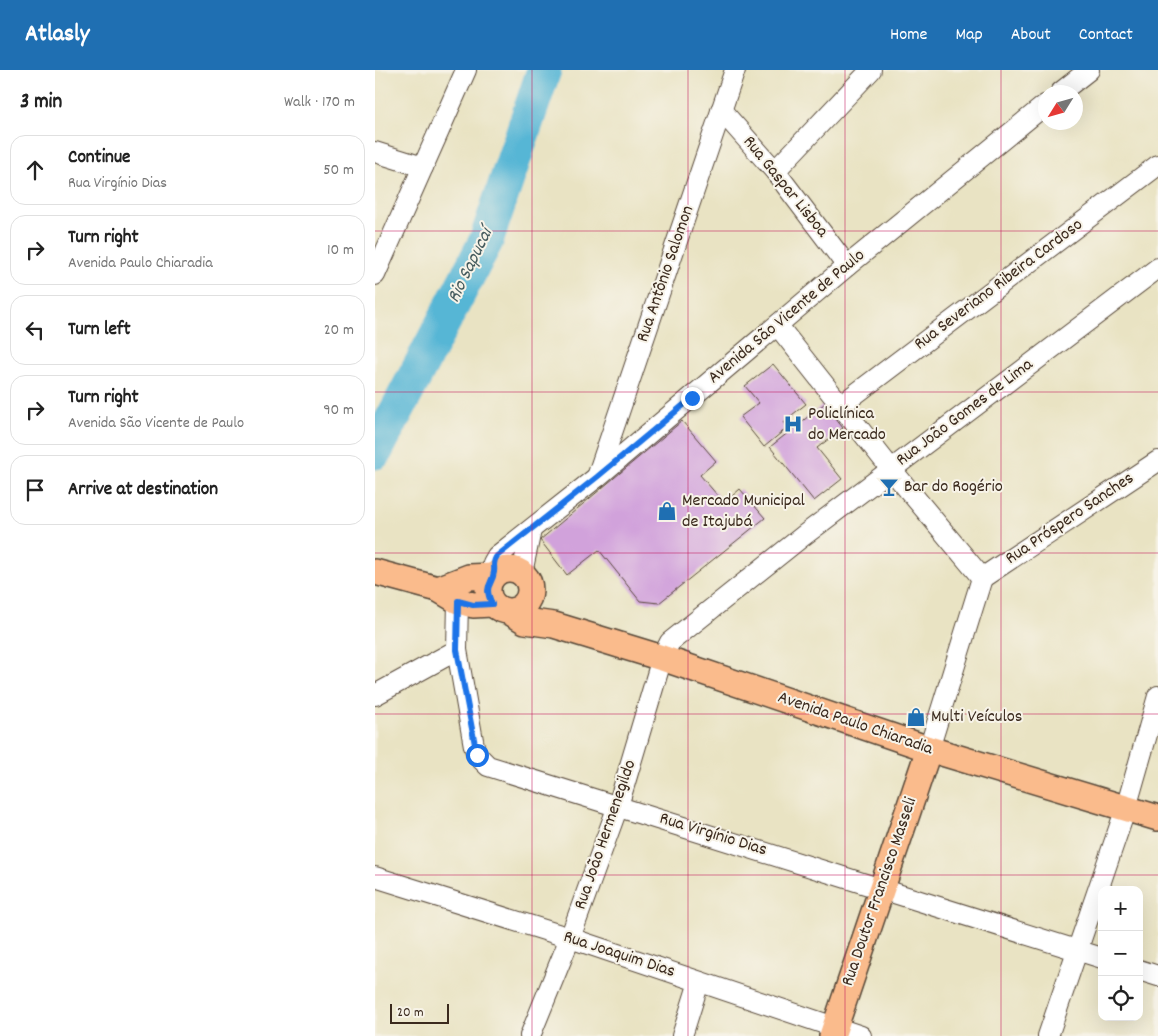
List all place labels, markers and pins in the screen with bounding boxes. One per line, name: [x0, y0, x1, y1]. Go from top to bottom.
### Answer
place label: Policlínica do Mercado: [808, 402, 886, 448]
hospital icon: Policlínica do Mercado: [782, 413, 804, 435]
place label: Bar do Rogério: [904, 475, 1003, 500]
bar icon: Bar do Rogério: [878, 476, 900, 498]
place label: Mercado Municipal de Itajubá: [682, 489, 806, 535]
shop icon: Mercado Municipal de Itajubá: [656, 500, 678, 522]
place label: Multi Veículos: [931, 705, 1022, 730]
shop icon: Multi Veículos: [905, 706, 927, 728]

